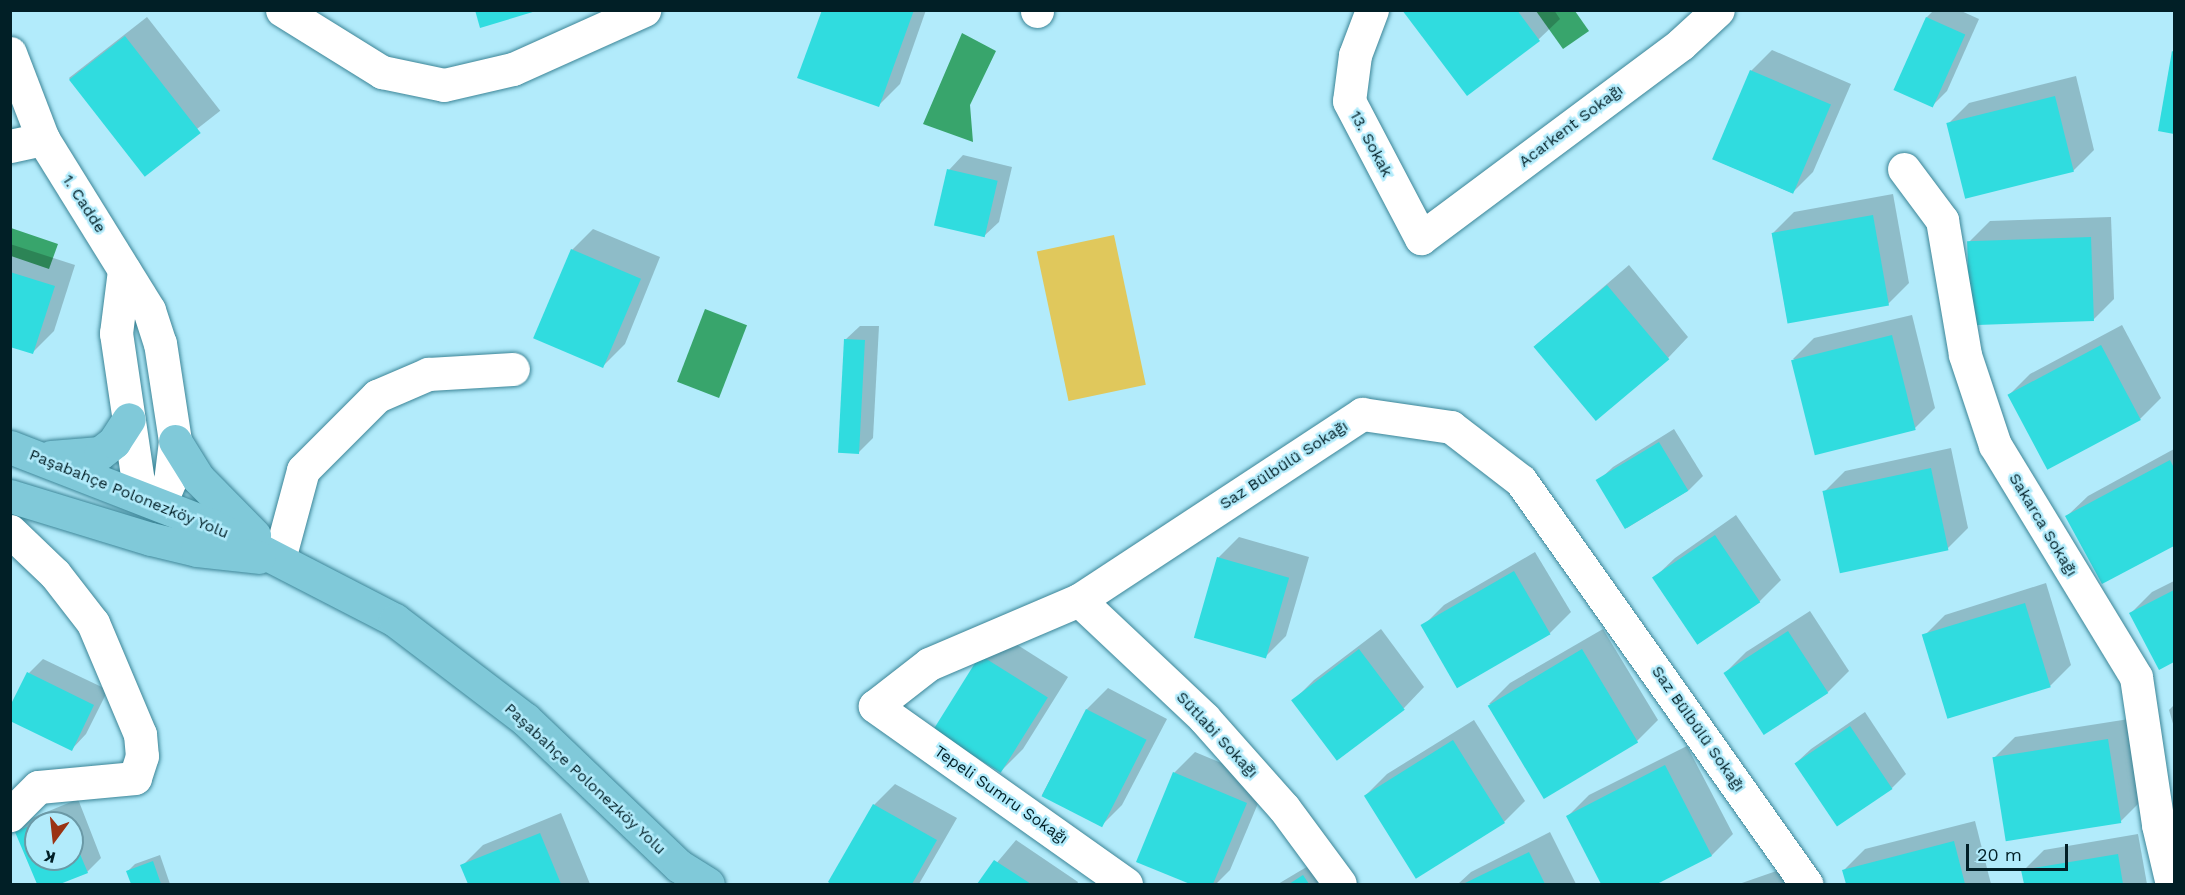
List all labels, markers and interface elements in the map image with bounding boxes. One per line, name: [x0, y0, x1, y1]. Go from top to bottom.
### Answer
street label: Acarkent Sokağı: [1515, 81, 1627, 171]
street label: 13. Sokak: [1346, 108, 1396, 180]
street label: 1. Cadde: [58, 171, 110, 237]
street label: Saz Bülbülü Sokağı: [1216, 416, 1352, 514]
street label: Paşabahçe Polonezköy Yolu: [26, 445, 232, 543]
street label: Sakarca Sokağı: [2005, 470, 2081, 580]
street label: Saz Bülbülü Sokağı: [1647, 662, 1749, 796]
street label: Sütlabi Sokağı: [1172, 688, 1262, 782]
street label: Paşabahçe Polonezköy Yolu: [500, 699, 670, 859]
street label: Tepeli Sumru Sokağı: [930, 742, 1072, 848]
north arrow: [24, 811, 84, 871]
scale bar: [1969, 832, 2071, 870]
text: 20 m: [1977, 844, 2022, 865]
text: K: [42, 846, 58, 868]

